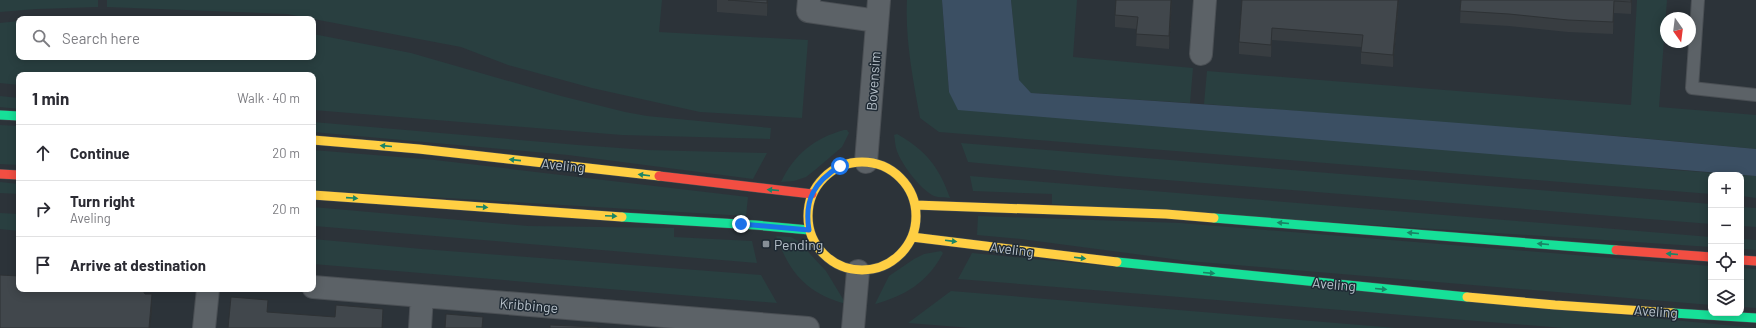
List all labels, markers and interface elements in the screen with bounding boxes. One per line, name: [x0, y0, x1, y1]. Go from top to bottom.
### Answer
north arrow: [1660, 12, 1696, 48]
search box: [16, 16, 316, 60]
icon: search: [30, 27, 52, 49]
text: Search here: [62, 29, 140, 47]
street label: Bovensim: [862, 51, 884, 111]
text: 1 min: [32, 88, 69, 108]
text: Walk · 40 m: [237, 90, 300, 106]
icon: ahead: [32, 142, 54, 164]
one-way arrow: [380, 143, 392, 150]
text: Continue: [70, 144, 130, 162]
text: 20 m: [272, 145, 300, 161]
street label: Aveling: [540, 154, 586, 176]
one-way arrow: [509, 157, 521, 163]
route start: [831, 157, 849, 175]
one-way arrow: [638, 172, 650, 178]
map controls: [1708, 172, 1744, 316]
button: +: [1708, 172, 1744, 208]
one-way arrow: [767, 187, 779, 193]
text: Turn right: [70, 192, 135, 210]
one-way arrow: [346, 194, 358, 201]
icon: right: [32, 198, 54, 220]
text: 20 m: [272, 201, 300, 217]
one-way arrow: [476, 204, 488, 211]
button: −: [1708, 208, 1744, 244]
text: Aveling: [70, 210, 111, 226]
one-way arrow: [605, 213, 617, 220]
route end: [732, 215, 750, 233]
one-way arrow: [1277, 220, 1289, 227]
one-way arrow: [1407, 230, 1419, 237]
place label: Pending: [774, 236, 823, 253]
one-way arrow: [945, 238, 957, 245]
street label: Aveling: [989, 238, 1035, 260]
marker: Pending: [761, 239, 771, 249]
one-way arrow: [1537, 240, 1549, 247]
button: locate: [1708, 244, 1744, 280]
one-way arrow: [1666, 251, 1678, 258]
icon: arrive: [32, 254, 54, 276]
one-way arrow: [1074, 255, 1086, 261]
text: Arrive at destination: [70, 256, 206, 274]
one-way arrow: [1203, 269, 1215, 276]
street label: Aveling: [1311, 274, 1357, 294]
button: layers: [1708, 280, 1744, 316]
one-way arrow: [1375, 285, 1387, 292]
street label: Kribbinge: [499, 294, 559, 316]
street label: Aveling: [1634, 301, 1678, 321]

